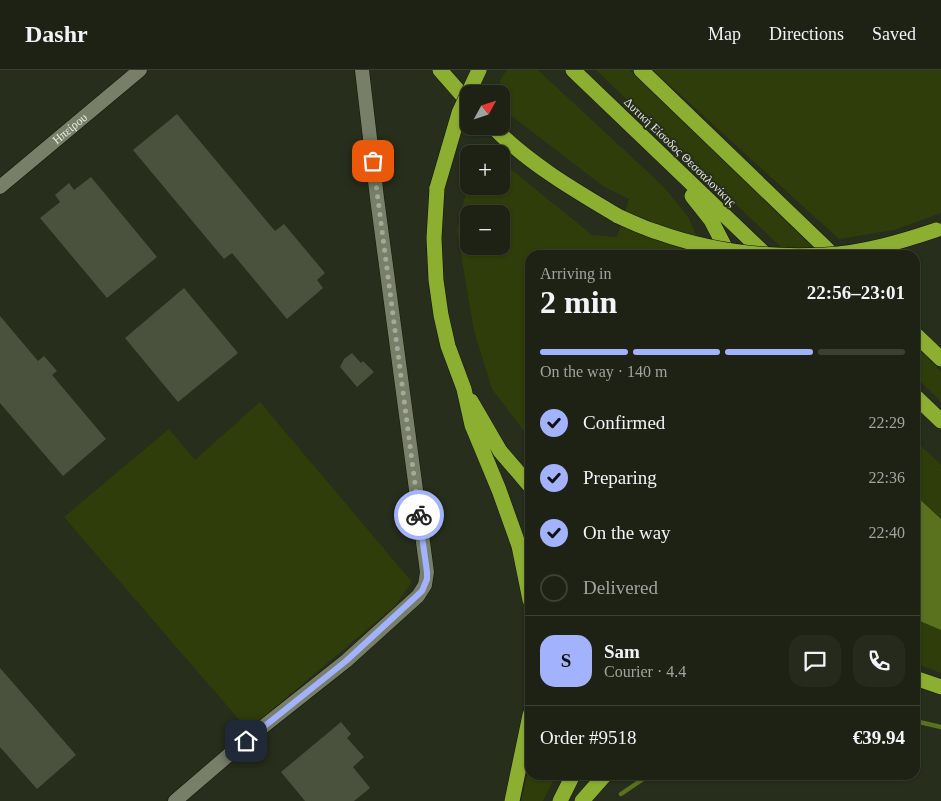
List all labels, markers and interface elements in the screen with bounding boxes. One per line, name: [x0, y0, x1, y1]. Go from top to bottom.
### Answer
text: Dashr: [25, 21, 88, 47]
text: Map: [708, 24, 741, 44]
text: Directions: [769, 24, 844, 44]
text: Saved: [872, 24, 916, 44]
north arrow: [460, 85, 510, 135]
map controls: [460, 85, 510, 255]
street label: Δυτική Είσοδος Θεσσαλονίκης: [621, 95, 739, 209]
street label: Ηπείρου: [50, 110, 90, 147]
pin: [352, 140, 394, 182]
button: +: [460, 145, 510, 195]
icon: bag: [359, 147, 387, 175]
button: −: [460, 205, 510, 255]
text: Arriving in: [540, 265, 612, 282]
text: 22:56–23:01: [807, 282, 905, 303]
text: 2 min: [540, 284, 617, 320]
text: On the way · 140 m: [540, 363, 668, 380]
icon: check: [540, 409, 568, 437]
text: Confirmed: [583, 412, 665, 433]
text: 22:29: [869, 414, 905, 431]
icon: check: [540, 464, 568, 492]
text: Preparing: [583, 467, 657, 488]
text: 22:36: [869, 469, 905, 486]
courier: [394, 490, 444, 540]
icon: bike: [405, 501, 433, 529]
icon: check: [540, 519, 568, 547]
text: On the way: [583, 522, 671, 543]
text: 22:40: [869, 524, 905, 541]
text: Delivered: [583, 577, 658, 598]
button: chat: [789, 635, 841, 687]
button: phone: [853, 635, 905, 687]
text: Sam: [604, 641, 640, 662]
text: S: [561, 650, 571, 671]
text: Courier · 4.4: [604, 663, 686, 680]
pin: [225, 720, 267, 762]
icon: home: [232, 727, 260, 755]
text: Order #9518: [540, 727, 637, 748]
text: €39.94: [853, 727, 905, 748]

